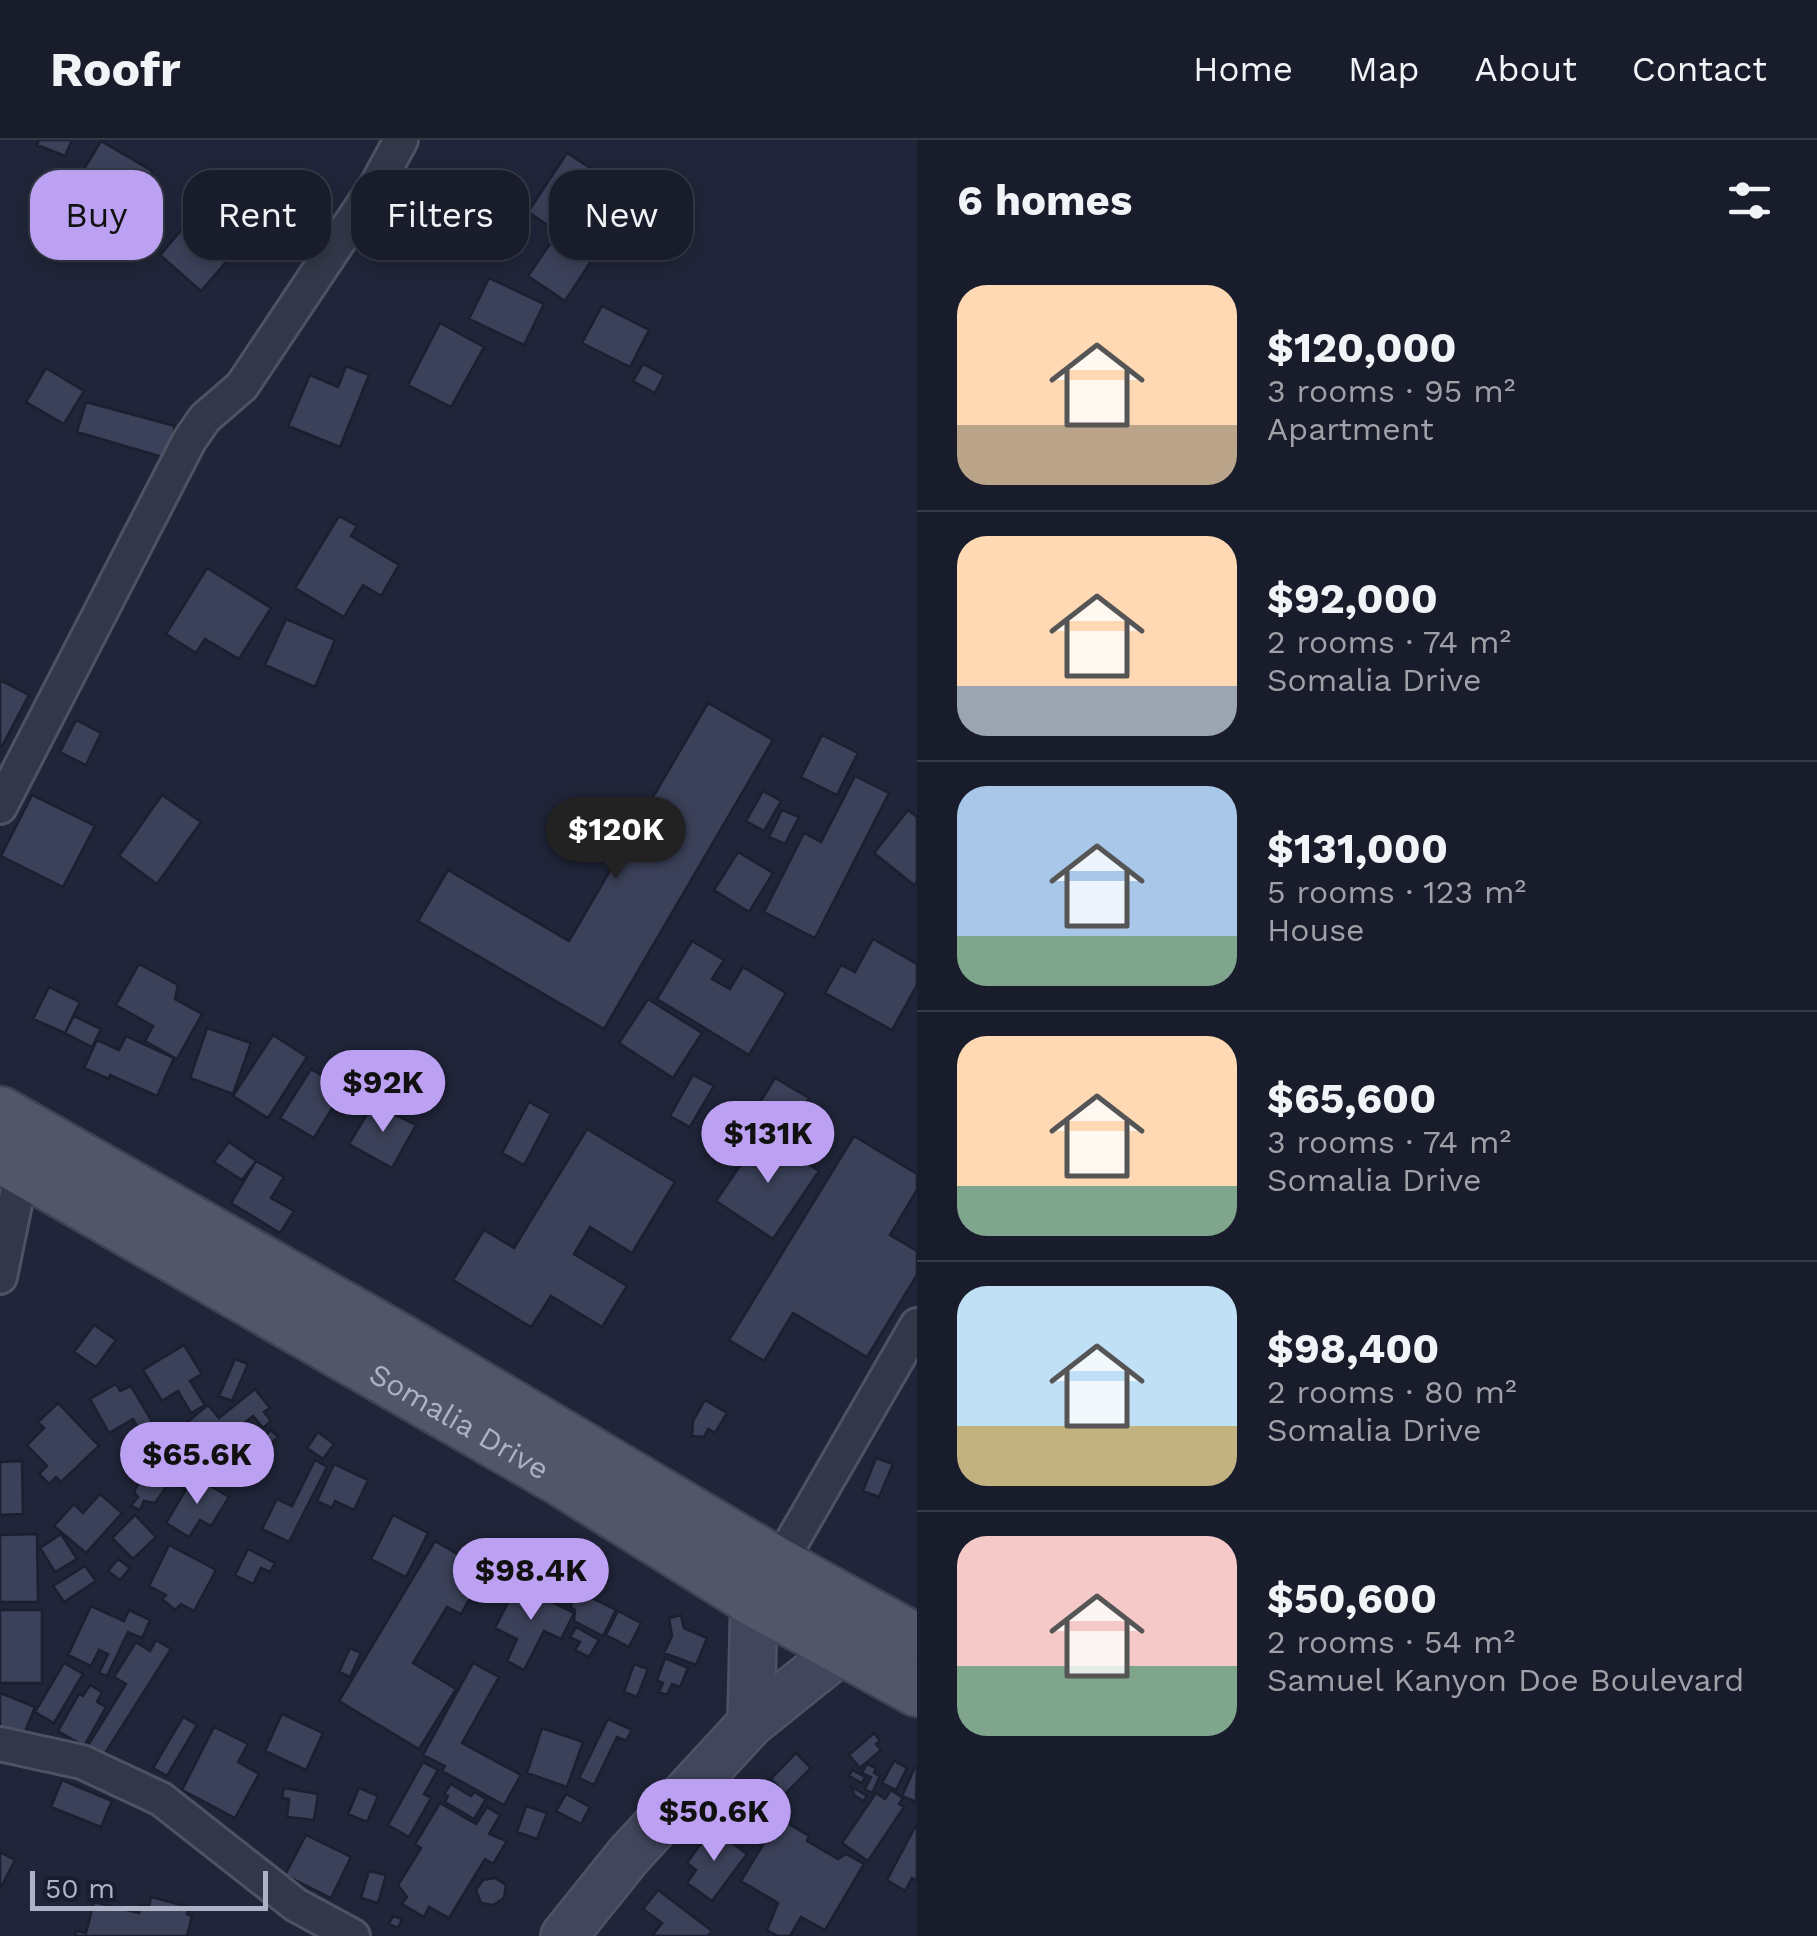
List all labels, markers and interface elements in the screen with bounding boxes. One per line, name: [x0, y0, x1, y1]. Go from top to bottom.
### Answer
text: Roofr: [50, 41, 181, 98]
text: Home: [1193, 48, 1293, 90]
text: Map: [1348, 48, 1420, 90]
text: About: [1475, 48, 1577, 90]
text: Contact: [1632, 48, 1767, 90]
chip: Buy: [30, 170, 163, 260]
chip: Rent: [183, 170, 331, 260]
chip: Filters: [351, 170, 529, 260]
chip: New: [549, 170, 693, 260]
icon: filters: [1722, 173, 1777, 228]
text: 6 homes: [957, 176, 1132, 225]
text: $120,000: [1267, 323, 1457, 372]
icon: home: [1037, 325, 1157, 445]
text: 3 rooms · 95 m²: [1267, 372, 1515, 410]
text: Apartment: [1267, 410, 1434, 448]
text: $92,000: [1267, 574, 1438, 623]
icon: home: [1037, 576, 1157, 696]
text: 2 rooms · 74 m²: [1267, 623, 1511, 661]
text: Somalia Drive: [1267, 661, 1482, 699]
pin: $120K: [546, 797, 686, 882]
text: $120K: [568, 810, 664, 848]
text: $131,000: [1267, 824, 1448, 873]
icon: home: [1037, 826, 1157, 946]
text: 5 rooms · 123 m²: [1267, 873, 1526, 911]
text: House: [1267, 911, 1365, 949]
pin: $92K: [324, 1050, 442, 1135]
text: $92K: [342, 1063, 424, 1101]
text: $65,600: [1267, 1074, 1436, 1123]
icon: home: [1037, 1076, 1157, 1196]
pin: $131K: [698, 1101, 838, 1186]
text: $131K: [723, 1114, 813, 1152]
text: 3 rooms · 74 m²: [1267, 1123, 1511, 1161]
text: Somalia Drive: [1267, 1161, 1482, 1199]
text: $98,400: [1267, 1324, 1439, 1373]
icon: home: [1037, 1326, 1157, 1446]
street label: Somalia Drive: [364, 1356, 555, 1487]
text: 2 rooms · 80 m²: [1267, 1373, 1517, 1411]
text: Somalia Drive: [1267, 1411, 1482, 1449]
pin: $65.6K: [116, 1422, 278, 1507]
text: $65.6K: [142, 1435, 252, 1473]
pin: $98.4K: [450, 1538, 612, 1623]
text: $98.4K: [475, 1551, 587, 1589]
text: $50,600: [1267, 1574, 1437, 1623]
icon: home: [1037, 1576, 1157, 1696]
text: 2 rooms · 54 m²: [1267, 1623, 1515, 1661]
text: Samuel Kanyon Doe Boulevard: [1267, 1661, 1744, 1699]
pin: $50.6K: [633, 1779, 795, 1864]
text: $50.6K: [659, 1792, 769, 1830]
scale bar: [30, 1866, 268, 1910]
text: 50 m: [45, 1872, 115, 1905]

